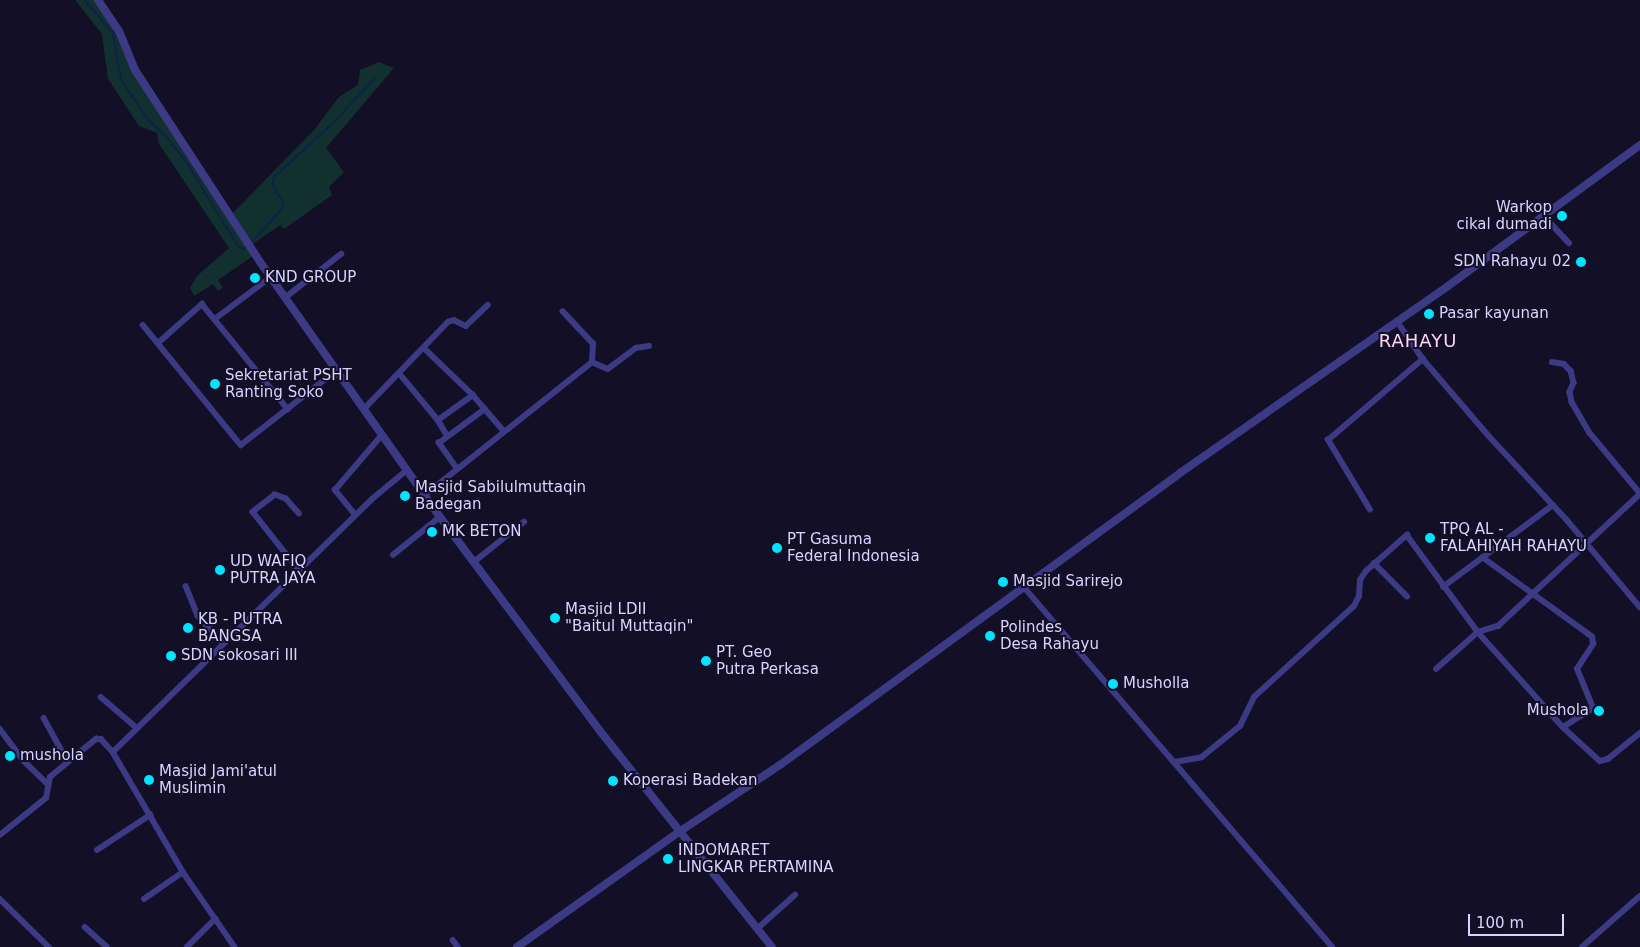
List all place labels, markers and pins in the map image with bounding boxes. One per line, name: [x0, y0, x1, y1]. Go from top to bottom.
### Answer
place label: Warkop cikal dumadi: [1457, 198, 1552, 233]
marker: Warkop cikal dumadi: [1556, 210, 1568, 222]
place label: SDN Rahayu 02: [1454, 253, 1571, 271]
marker: SDN Rahayu 02: [1575, 256, 1587, 268]
place label: KND GROUP: [265, 269, 356, 287]
marker: KND GROUP: [249, 272, 261, 284]
place label: Pasar kayunan: [1439, 305, 1549, 323]
marker: Pasar kayunan: [1423, 308, 1435, 320]
place label: Sekretariat PSHT Ranting Soko: [225, 366, 352, 401]
marker: Sekretariat PSHT Ranting Soko: [209, 378, 221, 390]
place label: Masjid Sabilulmuttaqin Badegan: [415, 478, 586, 513]
marker: Masjid Sabilulmuttaqin Badegan: [399, 490, 411, 502]
place label: TPQ AL - FALAHIYAH RAHAYU: [1440, 520, 1587, 555]
place label: MK BETON: [442, 523, 522, 541]
marker: MK BETON: [426, 526, 438, 538]
place label: PT Gasuma Federal Indonesia: [787, 530, 920, 565]
marker: TPQ AL - FALAHIYAH RAHAYU: [1424, 532, 1436, 544]
marker: PT Gasuma Federal Indonesia: [771, 542, 783, 554]
place label: UD WAFIQ PUTRA JAYA: [230, 552, 316, 587]
marker: UD WAFIQ PUTRA JAYA: [214, 564, 226, 576]
place label: Masjid Sarirejo: [1013, 573, 1123, 591]
marker: Masjid Sarirejo: [997, 576, 1009, 588]
place label: Masjid LDII "Baitul Muttaqin": [565, 600, 693, 635]
place label: KB - PUTRA BANGSA: [198, 610, 282, 645]
marker: Masjid LDII "Baitul Muttaqin": [549, 612, 561, 624]
place label: Polindes Desa Rahayu: [1000, 618, 1099, 653]
marker: KB - PUTRA BANGSA: [182, 622, 194, 634]
marker: Polindes Desa Rahayu: [984, 630, 996, 642]
place label: PT. Geo Putra Perkasa: [716, 643, 819, 678]
place label: SDN sokosari III: [181, 647, 298, 665]
marker: SDN sokosari III: [165, 650, 177, 662]
marker: PT. Geo Putra Perkasa: [700, 655, 712, 667]
place label: Musholla: [1123, 675, 1189, 693]
marker: Musholla: [1107, 678, 1119, 690]
place label: Mushola: [1527, 702, 1589, 720]
marker: Mushola: [1593, 705, 1605, 717]
place label: mushola: [20, 747, 84, 765]
marker: mushola: [4, 750, 16, 762]
place label: Masjid Jami'atul Muslimin: [159, 762, 277, 797]
place label: Koperasi Badekan: [623, 772, 757, 790]
marker: Masjid Jami'atul Muslimin: [143, 774, 155, 786]
marker: Koperasi Badekan: [607, 775, 619, 787]
place label: INDOMARET LINGKAR PERTAMINA: [678, 841, 834, 876]
marker: INDOMARET LINGKAR PERTAMINA: [662, 853, 674, 865]

